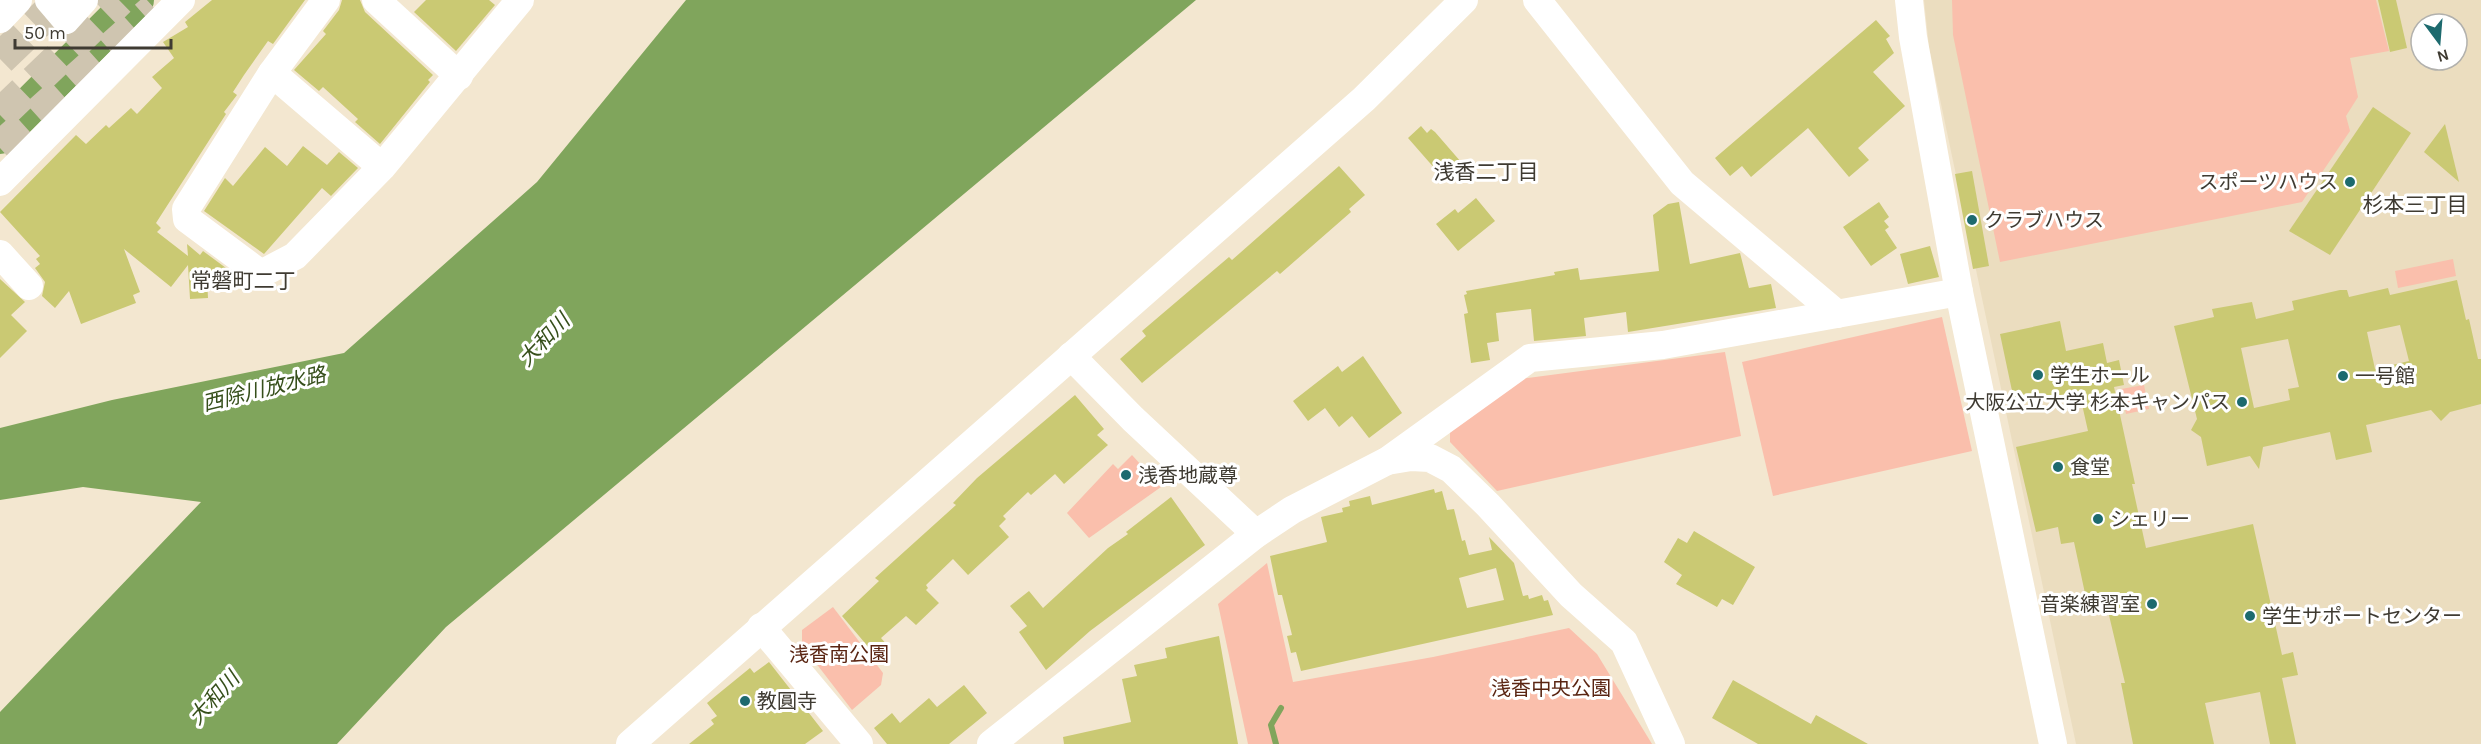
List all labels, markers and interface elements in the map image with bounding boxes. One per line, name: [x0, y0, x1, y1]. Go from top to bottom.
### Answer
scale bar: [15, 12, 171, 50]
north arrow: [2409, 12, 2469, 72]
text: 50 m: [24, 22, 66, 44]
text: N: [2435, 45, 2451, 67]
district label: 浅香二丁目: [1434, 160, 1539, 184]
place label: スポーツハウス: [2198, 171, 2338, 194]
marker: スポーツハウス: [2343, 175, 2357, 189]
district label: 杉本三丁目: [2363, 193, 2468, 217]
place label: クラブハウス: [1984, 209, 2104, 232]
marker: クラブハウス: [1965, 213, 1979, 227]
district label: 常磐町二丁: [191, 269, 296, 293]
water label: 大和川: [513, 308, 576, 371]
water label: 西除川放水路: [200, 362, 330, 416]
place label: 学生ホール: [2050, 364, 2150, 387]
place label: 一号館: [2355, 365, 2415, 388]
marker: 学生ホール: [2031, 368, 2045, 382]
marker: 一号館: [2336, 369, 2350, 383]
place label: 大阪公立大学 杉本キャンパス: [1965, 391, 2230, 414]
marker: 大阪公立大学 杉本キャンパス: [2235, 395, 2249, 409]
place label: 食堂: [2070, 456, 2110, 479]
marker: 食堂: [2051, 460, 2065, 474]
place label: 浅香地蔵尊: [1138, 464, 1238, 487]
marker: 浅香地蔵尊: [1119, 468, 1133, 482]
place label: シェリー: [2110, 508, 2190, 531]
marker: シェリー: [2091, 512, 2105, 526]
place label: 音楽練習室: [2040, 593, 2140, 616]
marker: 音楽練習室: [2145, 597, 2159, 611]
place label: 学生サポートセンター: [2262, 605, 2462, 628]
marker: 学生サポートセンター: [2243, 609, 2257, 623]
park label: 浅香南公園: [789, 643, 889, 666]
water label: 大和川: [184, 665, 245, 729]
park label: 浅香中央公園: [1491, 677, 1611, 700]
place label: 教圓寺: [757, 690, 817, 713]
marker: 教圓寺: [738, 694, 752, 708]

